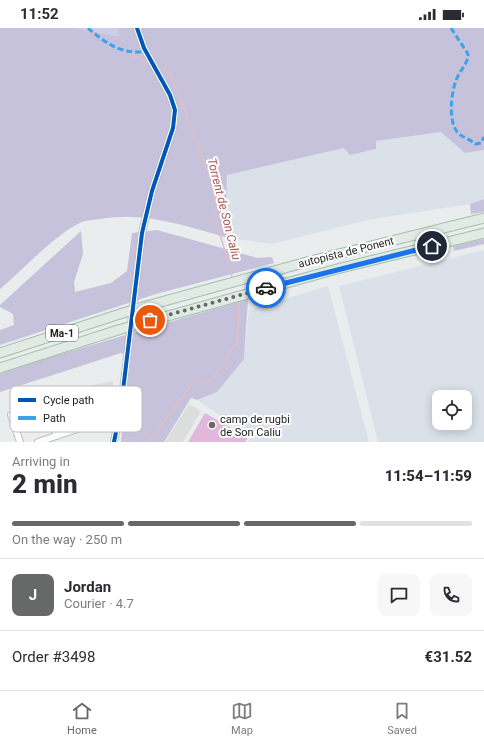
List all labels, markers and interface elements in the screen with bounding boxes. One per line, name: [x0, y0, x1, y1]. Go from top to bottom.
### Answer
text: 11:52: [20, 5, 59, 23]
water label: Torrent de Son Caliu: [205, 156, 244, 262]
pin: [415, 229, 449, 263]
street label: autopista de Ponent: [297, 234, 396, 271]
icon: home: [421, 235, 443, 257]
courier: [246, 268, 286, 308]
icon: car: [255, 277, 277, 299]
pin: [133, 303, 167, 337]
icon: bag: [139, 309, 161, 331]
road number: Ma-1: [46, 325, 78, 341]
legend: [10, 386, 142, 432]
map controls: [432, 390, 472, 430]
button: locate: [432, 390, 472, 430]
text: Cycle path: [43, 394, 94, 407]
text: Path: [43, 412, 66, 425]
place label: camp de rugbi de Son Caliu: [220, 413, 290, 439]
marker: camp de rugbi de Son Caliu: [207, 420, 217, 430]
text: Arriving in: [12, 454, 70, 469]
text: 11:54–11:59: [385, 467, 472, 485]
text: 2 min: [12, 469, 78, 499]
text: On the way · 250 m: [12, 532, 122, 547]
button: chat: [378, 574, 420, 616]
button: phone: [430, 574, 472, 616]
text: Jordan: [64, 578, 111, 596]
text: J: [29, 586, 37, 604]
text: Courier · 4.7: [64, 596, 134, 611]
text: Order #3498: [12, 648, 95, 666]
text: €31.52: [425, 648, 472, 666]
tab: Home: [67, 700, 97, 737]
tab: Map: [231, 700, 253, 737]
tab: Saved: [387, 700, 417, 737]

